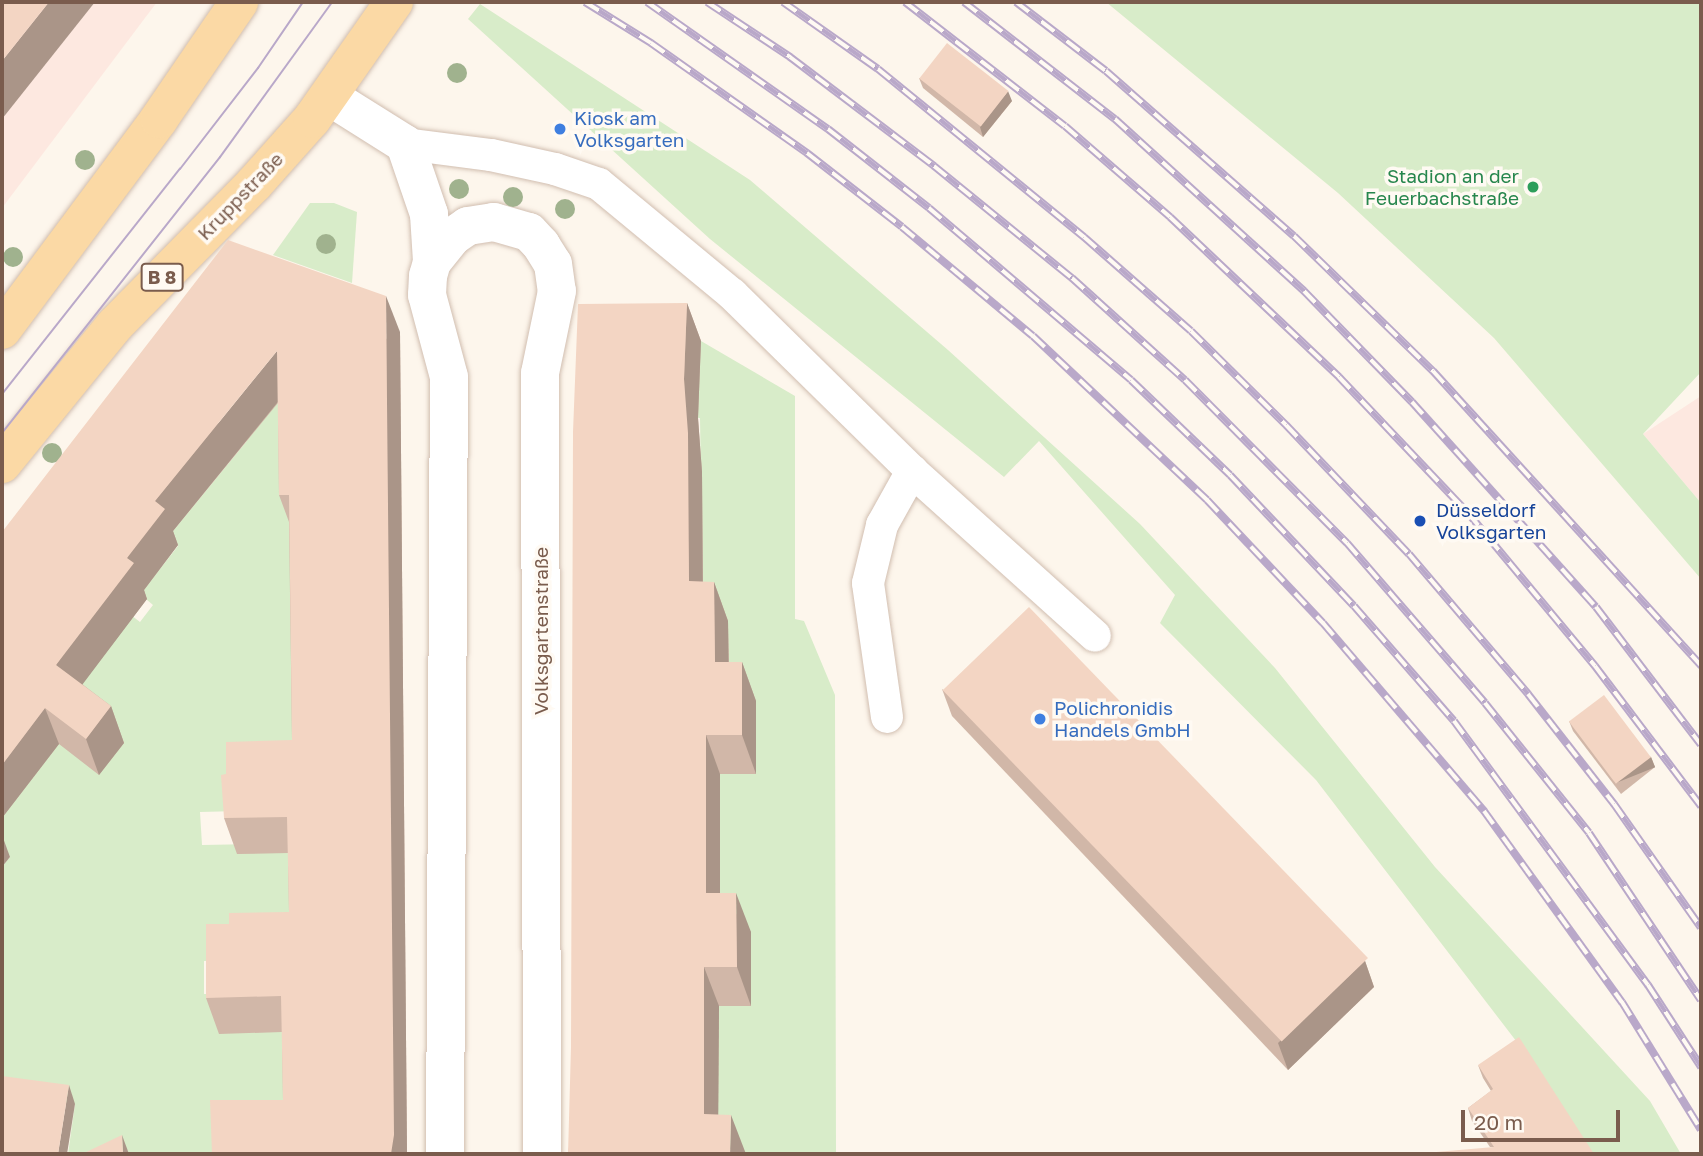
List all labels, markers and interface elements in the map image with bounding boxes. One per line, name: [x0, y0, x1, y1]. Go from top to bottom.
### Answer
place label: Kiosk am Volksgarten: [574, 107, 684, 151]
marker: Kiosk am Volksgarten: [552, 121, 568, 137]
street label: Kruppstraße: [193, 147, 287, 245]
place label: Stadion an der Feuerbachstraße: [1365, 165, 1519, 209]
marker: Stadion an der Feuerbachstraße: [1525, 179, 1541, 195]
road number: B 8: [139, 262, 185, 292]
place label: Düsseldorf Volksgarten: [1436, 499, 1546, 543]
marker: Düsseldorf Volksgarten: [1410, 511, 1430, 531]
street label: Volksgartenstraße: [530, 547, 552, 715]
place label: Polichronidis Handels GmbH: [1054, 697, 1191, 741]
marker: Polichronidis Handels GmbH: [1032, 711, 1048, 727]
scale bar: [1465, 1096, 1624, 1140]
text: 20 m: [1474, 1109, 1523, 1135]

